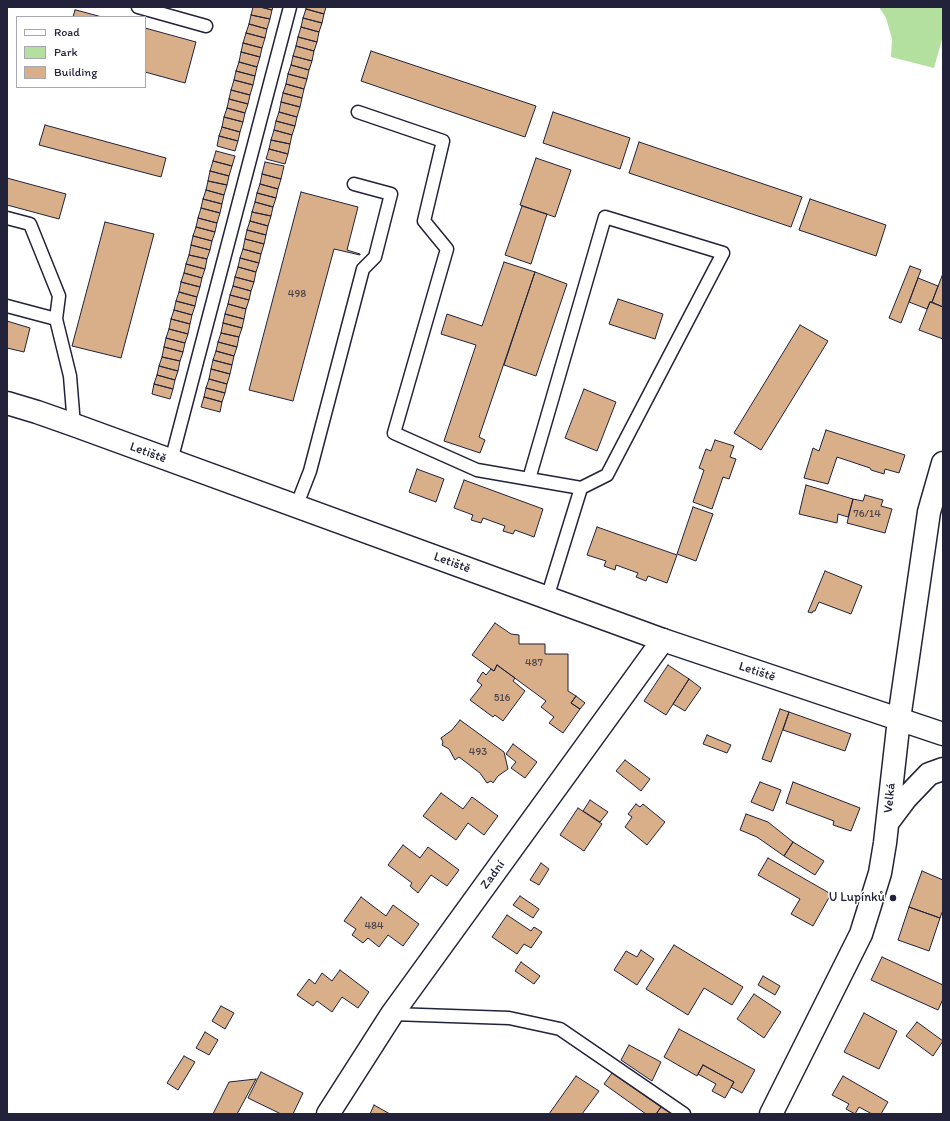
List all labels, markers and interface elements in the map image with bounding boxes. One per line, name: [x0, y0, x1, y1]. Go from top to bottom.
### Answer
legend: [16, 16, 146, 88]
text: Road: [54, 25, 80, 39]
text: Park: [54, 45, 78, 59]
text: Building: [54, 65, 97, 79]
house number: 498: [288, 287, 306, 301]
street label: Letiště: [128, 439, 168, 467]
house number: 76/14: [853, 507, 881, 521]
street label: Letiště: [432, 549, 472, 577]
house number: 487: [525, 656, 543, 670]
street label: Letiště: [737, 659, 777, 685]
house number: 516: [494, 691, 510, 705]
house number: 493: [469, 745, 487, 759]
street label: Velká: [881, 782, 899, 814]
street label: Zadní: [477, 858, 509, 892]
place label: U Lupínků: [829, 890, 885, 906]
marker: U Lupínků: [888, 893, 898, 903]
house number: 484: [364, 919, 384, 933]

